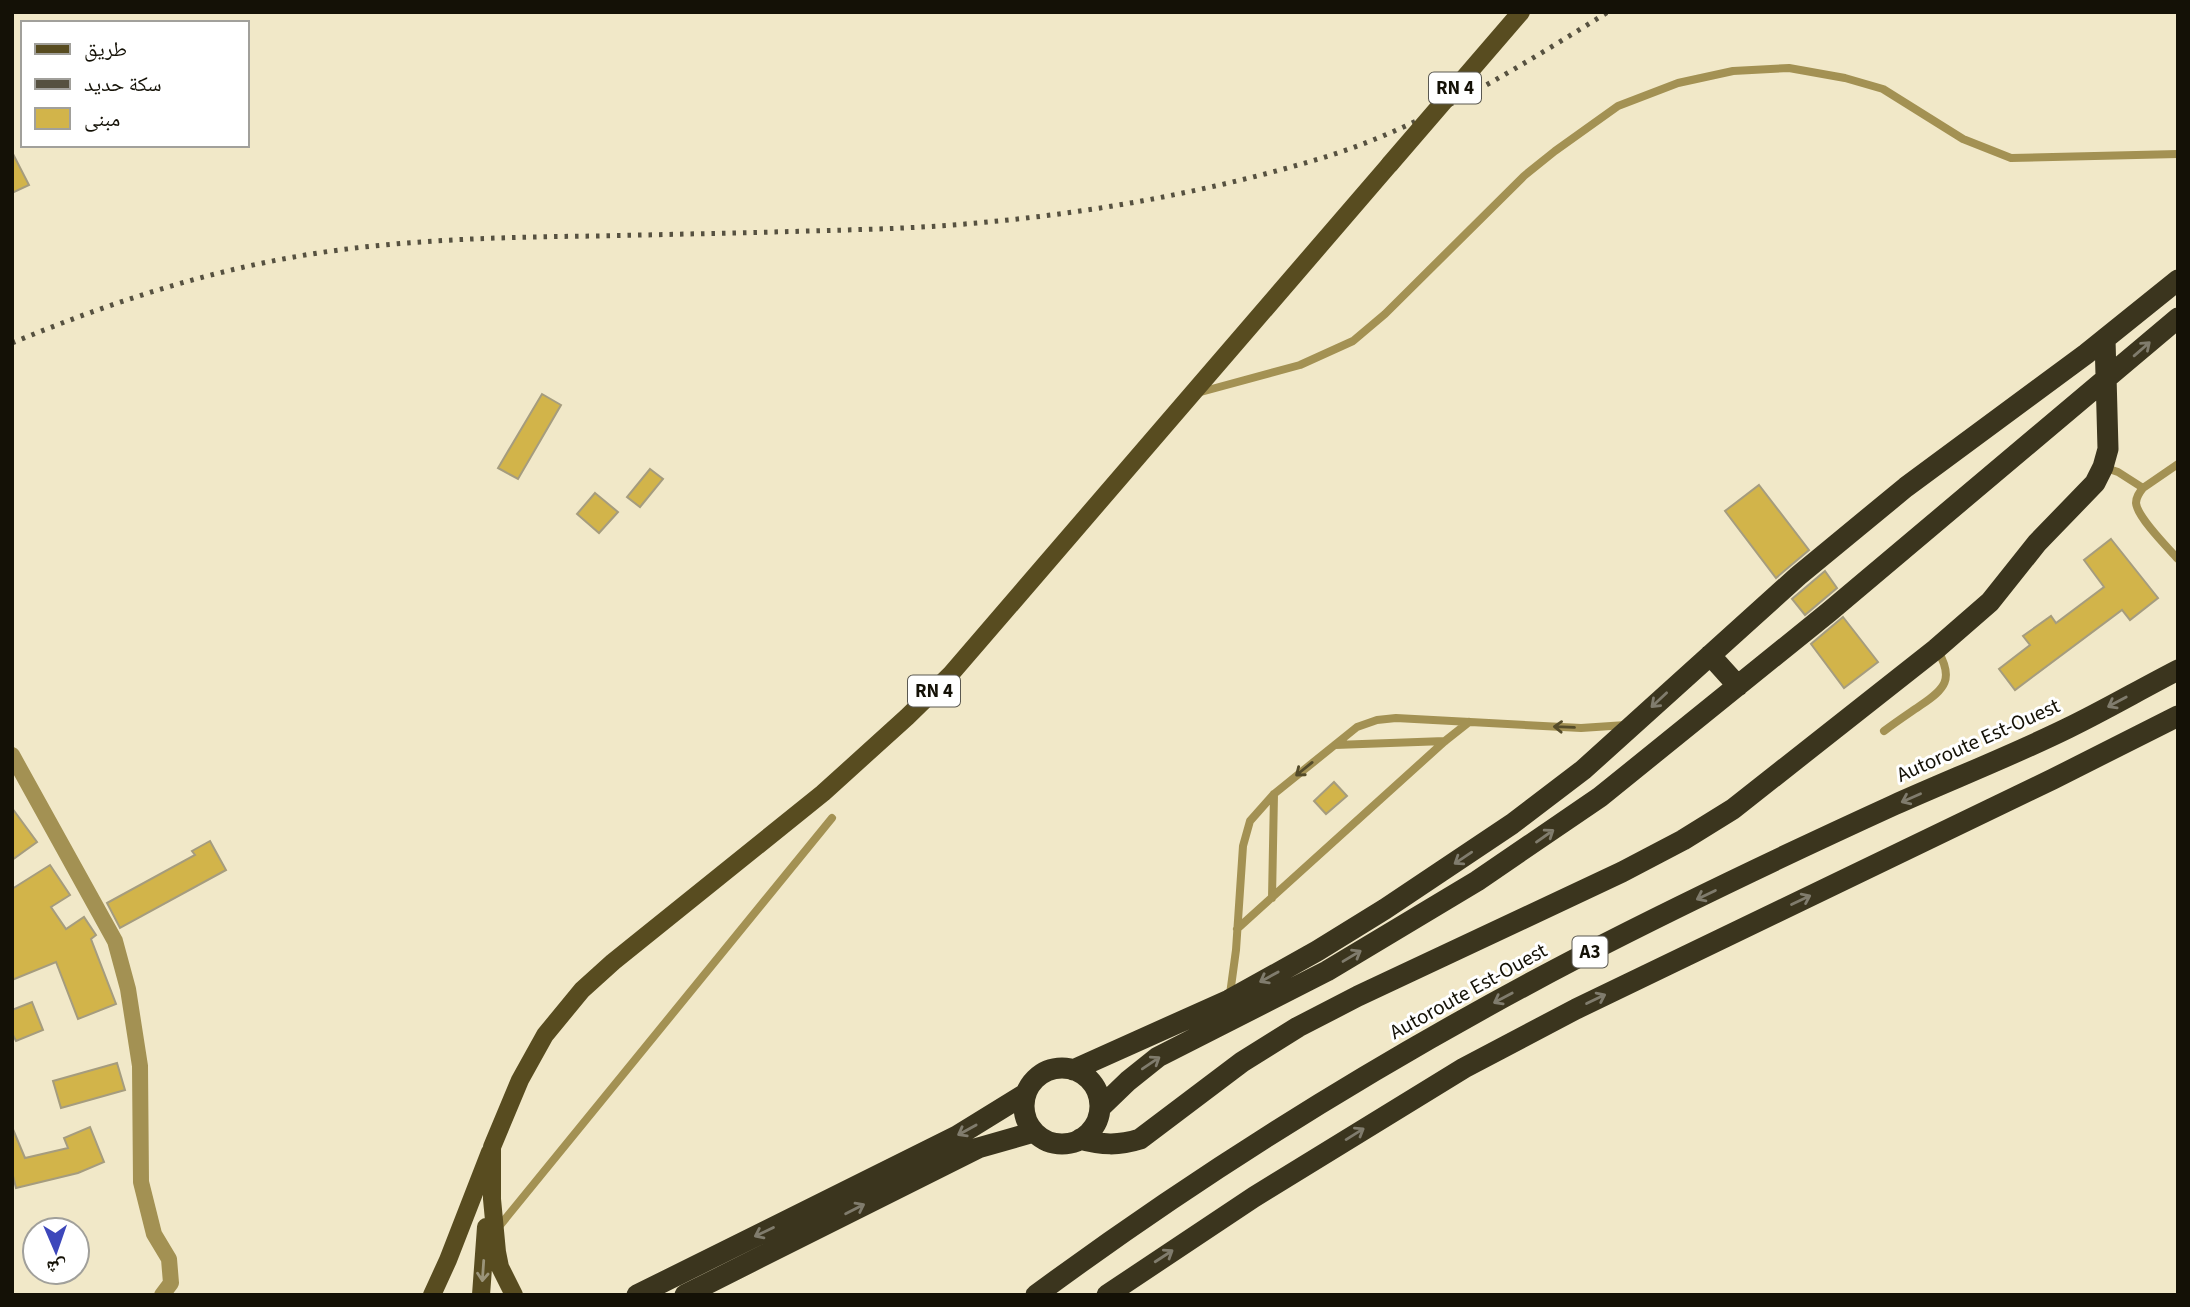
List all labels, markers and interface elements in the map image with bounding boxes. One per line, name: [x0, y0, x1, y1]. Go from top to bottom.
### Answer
legend: [21, 21, 248, 147]
text: طريق: [84, 34, 127, 64]
text: سكة حديد: [84, 69, 162, 99]
road number: RN 4: [1429, 72, 1481, 104]
text: مبنى: [84, 104, 120, 134]
one-way arrow: [2133, 341, 2151, 357]
road number: RN 4: [908, 676, 960, 706]
street label: Autoroute Est-Ouest: [1892, 691, 2064, 789]
one-way arrow: [1650, 692, 1668, 708]
one-way arrow: [2108, 695, 2128, 709]
one-way arrow: [1553, 720, 1576, 733]
one-way arrow: [1296, 762, 1314, 777]
one-way arrow: [1901, 792, 1922, 805]
one-way arrow: [1535, 829, 1554, 843]
one-way arrow: [1454, 851, 1473, 865]
one-way arrow: [1696, 889, 1717, 902]
one-way arrow: [1790, 893, 1811, 906]
street label: Autoroute Est-Ouest: [1384, 935, 1552, 1047]
road number: A3: [1572, 936, 1608, 968]
one-way arrow: [1342, 949, 1362, 963]
one-way arrow: [1260, 970, 1280, 984]
one-way arrow: [1585, 991, 1606, 1005]
one-way arrow: [1493, 992, 1514, 1006]
one-way arrow: [1141, 1055, 1160, 1070]
one-way arrow: [958, 1124, 978, 1138]
one-way arrow: [1345, 1127, 1365, 1141]
one-way arrow: [844, 1202, 865, 1216]
north arrow: [21, 1216, 91, 1286]
one-way arrow: [754, 1225, 775, 1239]
one-way arrow: [1153, 1249, 1173, 1263]
text: ش: [46, 1253, 67, 1280]
one-way arrow: [476, 1260, 489, 1282]

